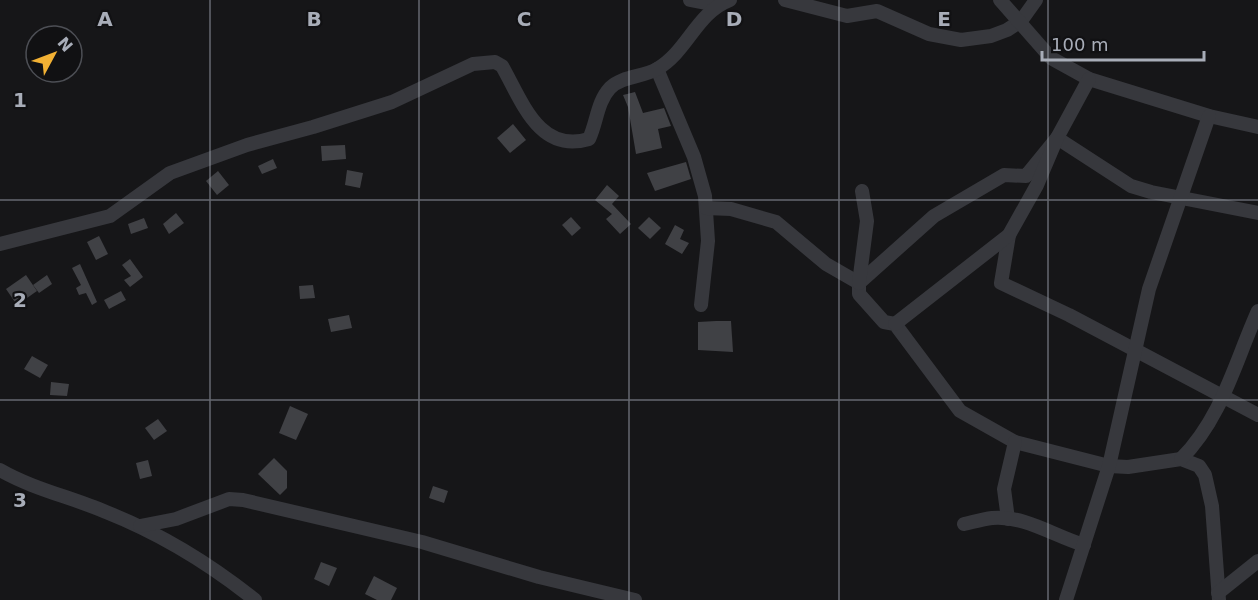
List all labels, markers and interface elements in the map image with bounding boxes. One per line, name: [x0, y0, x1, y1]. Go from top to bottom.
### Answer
text: A: [97, 7, 113, 31]
text: B: [306, 7, 322, 31]
text: C: [517, 7, 531, 31]
text: D: [726, 7, 742, 31]
text: E: [937, 7, 951, 31]
north arrow: [24, 24, 84, 84]
scale bar: [1042, 24, 1204, 62]
text: N: [53, 33, 77, 56]
text: 100 m: [1051, 34, 1109, 55]
text: 1: [13, 88, 27, 112]
text: 2: [13, 288, 27, 312]
text: 3: [13, 488, 27, 512]

